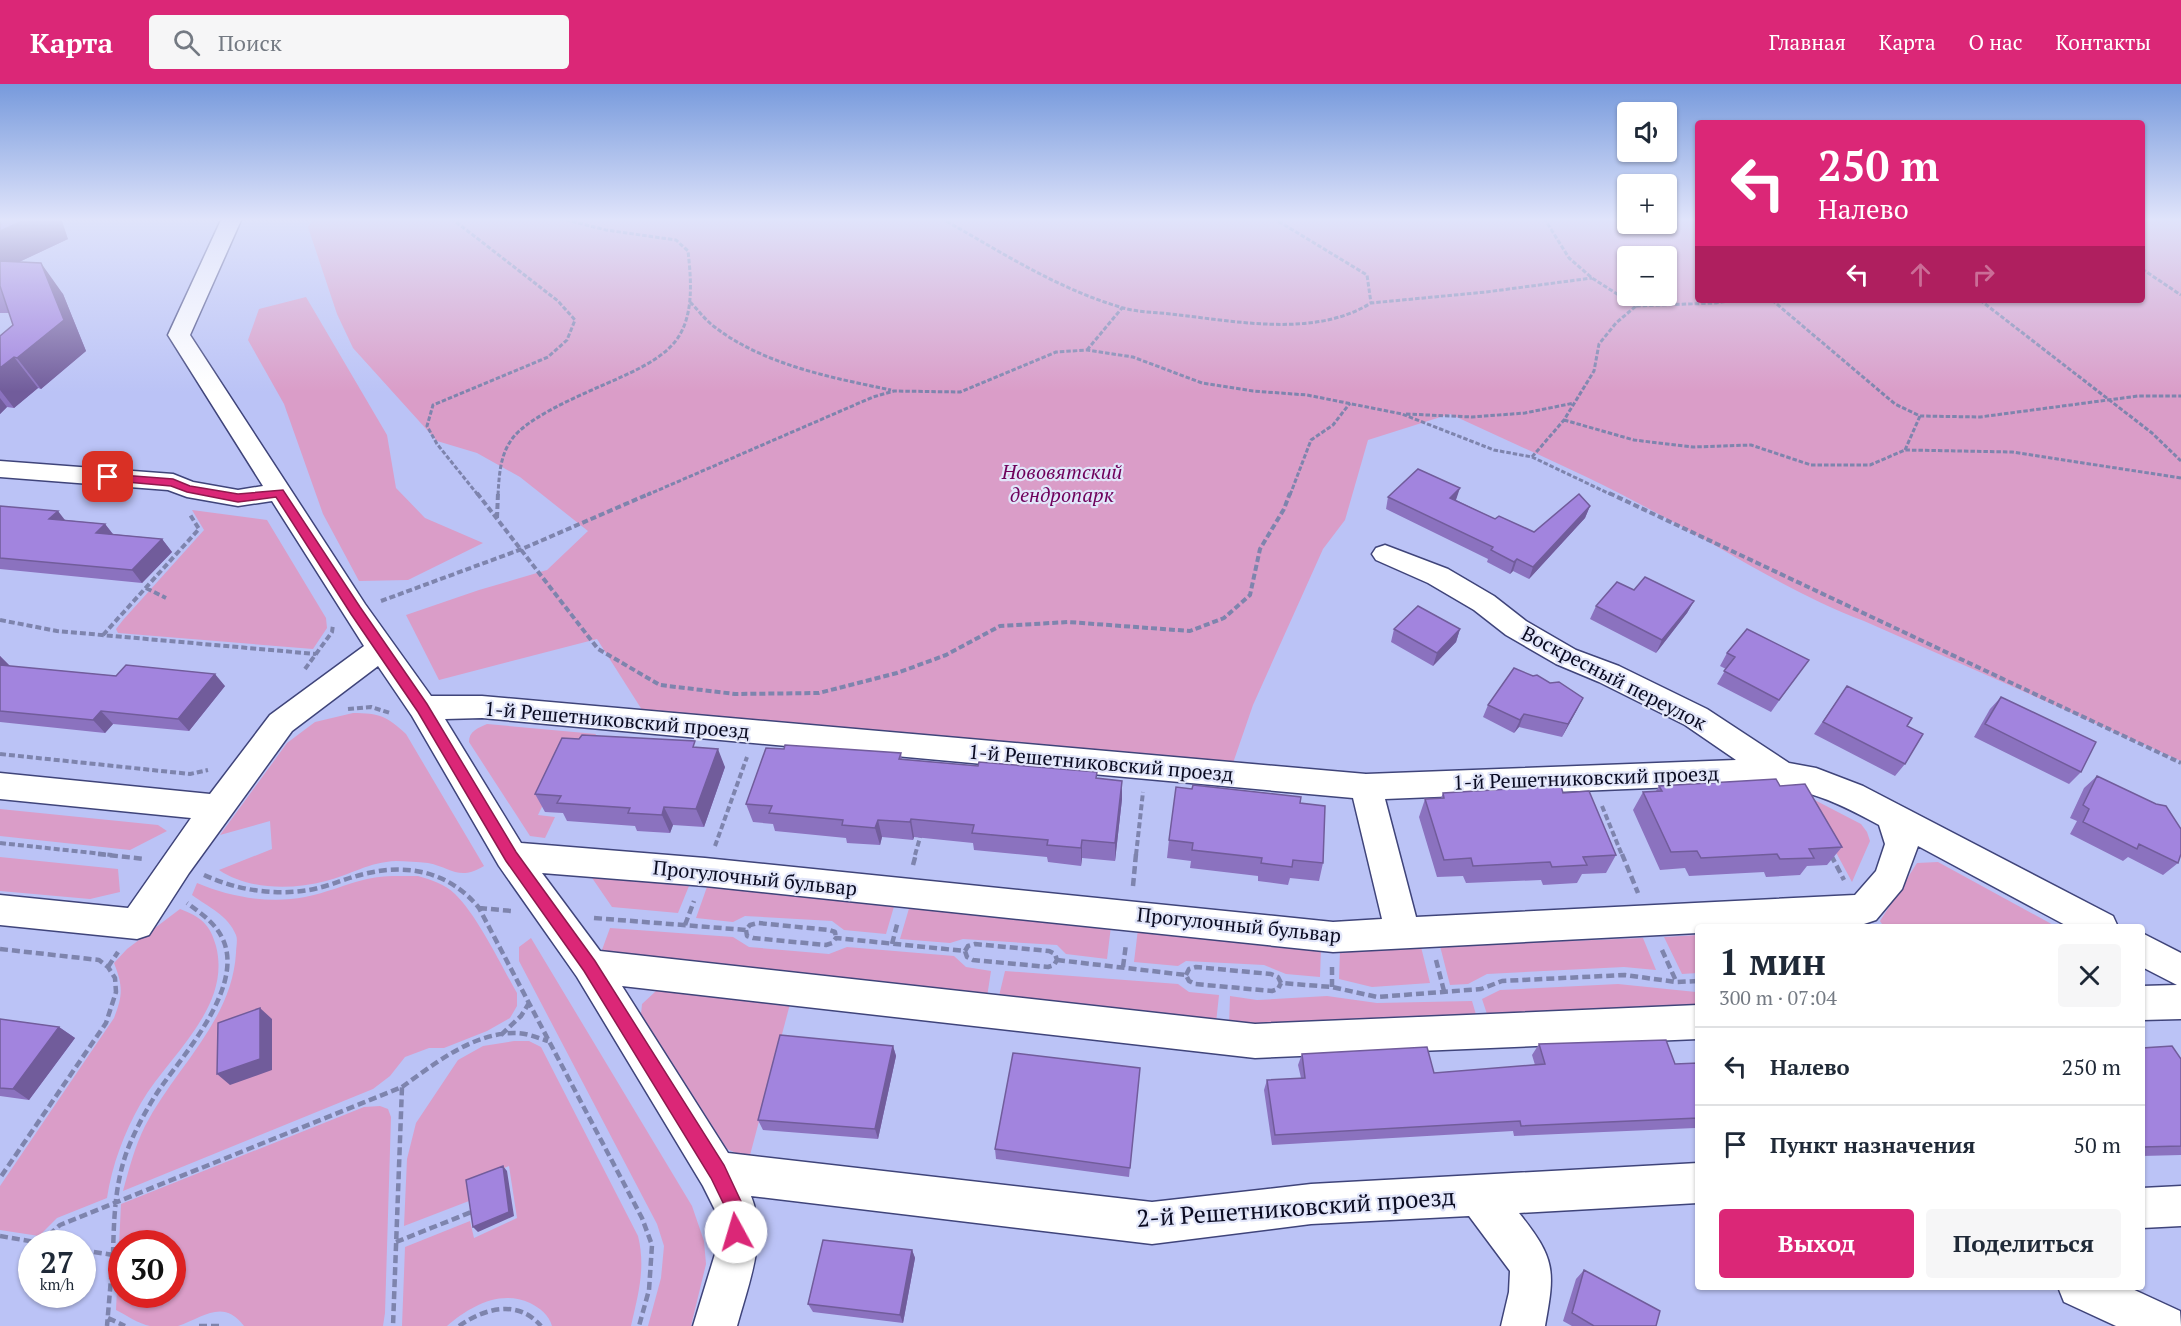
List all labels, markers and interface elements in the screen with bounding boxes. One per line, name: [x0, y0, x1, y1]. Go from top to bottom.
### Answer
search box: [149, 15, 569, 69]
text: Карта: [30, 24, 113, 61]
icon: search: [170, 26, 203, 59]
text: Поиск: [218, 28, 282, 57]
text: Главная: [1769, 28, 1846, 56]
text: Карта: [1879, 28, 1936, 56]
text: О нас: [1969, 28, 2022, 56]
text: Контакты: [2055, 28, 2151, 56]
map controls: [1617, 102, 1677, 306]
button: sound: [1617, 102, 1677, 162]
text: 250 m: [1818, 137, 1939, 193]
icon: left: [1719, 144, 1797, 222]
button: +: [1617, 174, 1677, 234]
text: Налево: [1818, 191, 1909, 227]
button: −: [1617, 246, 1677, 306]
icon: left: [1841, 258, 1874, 291]
icon: ahead: [1904, 258, 1937, 291]
icon: right: [1967, 258, 2000, 291]
pin: [82, 451, 133, 502]
park label: Нововятский дендропарк: [1001, 458, 1123, 508]
icon: arrive: [91, 460, 124, 493]
street label: Воскресный переулок: [1517, 619, 1711, 736]
street label: 1-й Решетниковский проезд: [483, 694, 751, 745]
street label: 1-й Решетниковский проезд: [967, 737, 1235, 788]
street label: 1-й Решетниковский проезд: [1453, 759, 1719, 796]
street label: Прогулочный бульвар: [652, 853, 859, 902]
street label: Прогулочный бульвар: [1136, 900, 1343, 949]
text: 1 мин: [1719, 938, 1826, 985]
button: close: [2058, 944, 2121, 1007]
text: 300 m · 07:04: [1719, 984, 1837, 1011]
icon: left: [1719, 1050, 1752, 1083]
text: Налево: [1770, 1052, 1850, 1081]
text: 250 m: [2061, 1052, 2121, 1081]
icon: arrive: [1719, 1128, 1752, 1161]
text: Пункт назначения: [1770, 1130, 1975, 1159]
text: 50 m: [2073, 1130, 2121, 1159]
street label: 2-й Решетниковский проезд: [1136, 1180, 1457, 1234]
position arrow: [704, 1200, 768, 1264]
button: Выход: [1719, 1209, 1914, 1278]
button: Поделиться: [1926, 1209, 2121, 1278]
speed limit sign: 30: [108, 1230, 186, 1308]
text: 27: [40, 1242, 74, 1282]
text: km/h: [40, 1274, 74, 1294]

